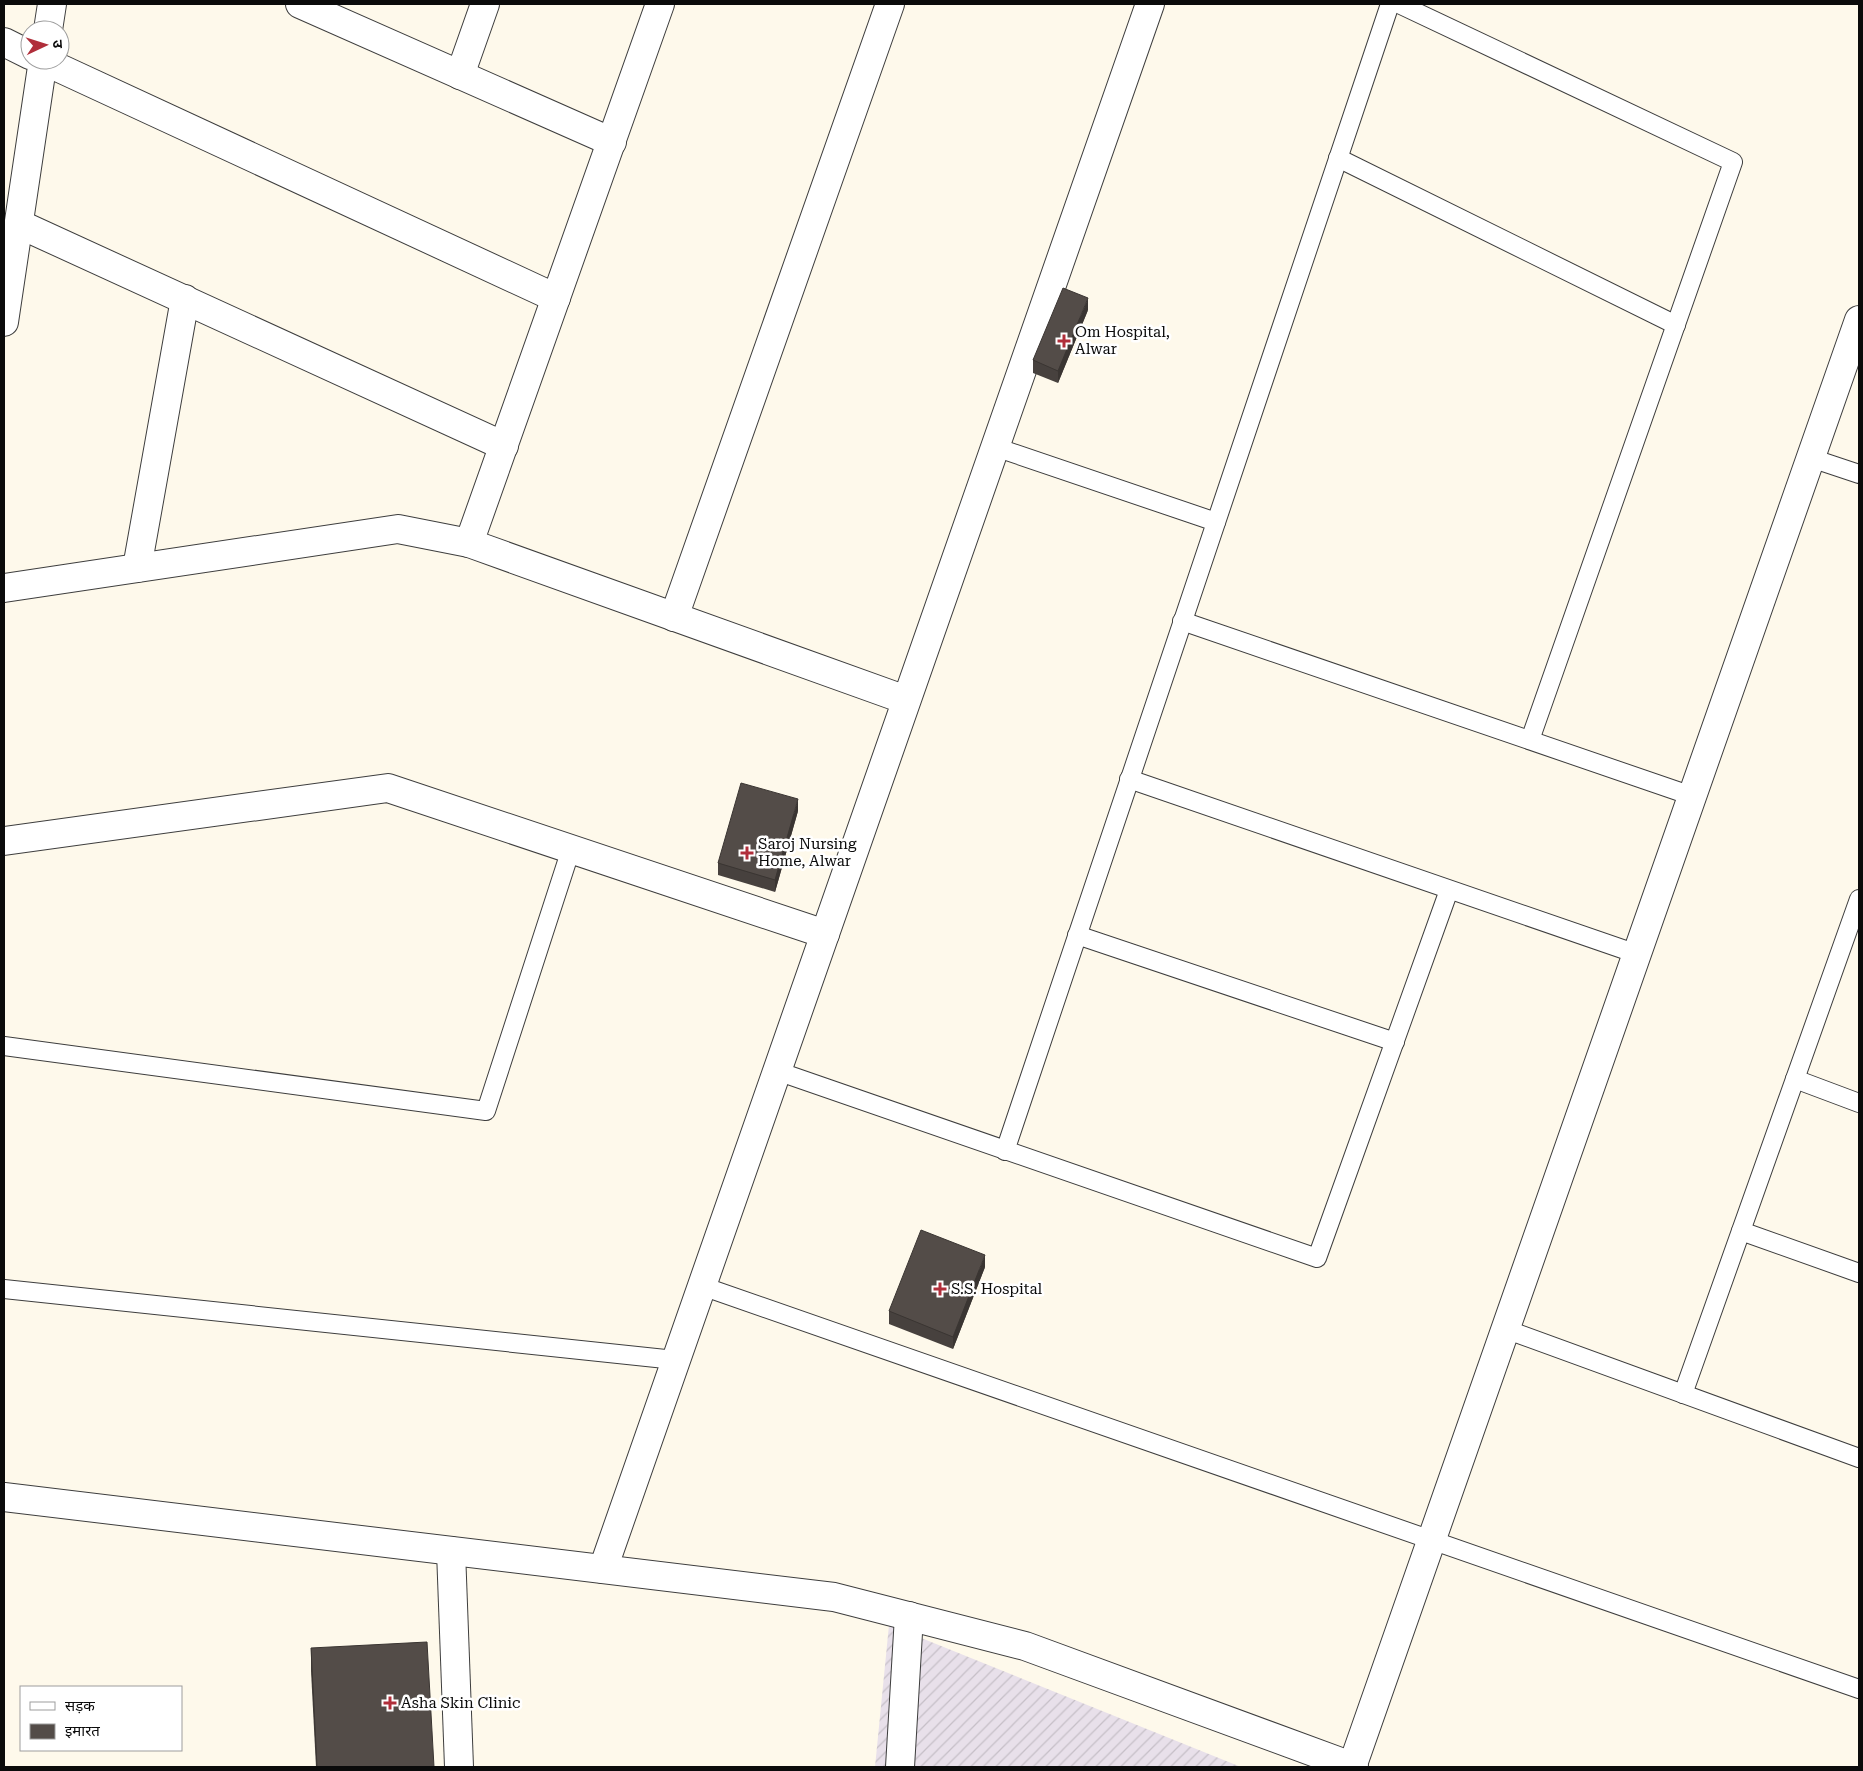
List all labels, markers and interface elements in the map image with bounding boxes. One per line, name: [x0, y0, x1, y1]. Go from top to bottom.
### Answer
north arrow: [20, 20, 70, 70]
text: उ: [50, 39, 66, 50]
place label: Om Hospital, Alwar: [1075, 323, 1170, 358]
marker: Om Hospital, Alwar: [1057, 334, 1071, 348]
place label: Saroj Nursing Home, Alwar: [758, 835, 857, 870]
marker: Saroj Nursing Home, Alwar: [740, 846, 754, 860]
place label: S.S. Hospital: [951, 1280, 1043, 1298]
marker: S.S. Hospital: [933, 1282, 947, 1296]
legend: [20, 1686, 182, 1751]
place label: Asha Skin Clinic: [401, 1694, 521, 1712]
marker: Asha Skin Clinic: [383, 1696, 397, 1710]
text: सड़क: [65, 1697, 95, 1715]
text: इमारत: [65, 1722, 100, 1740]

